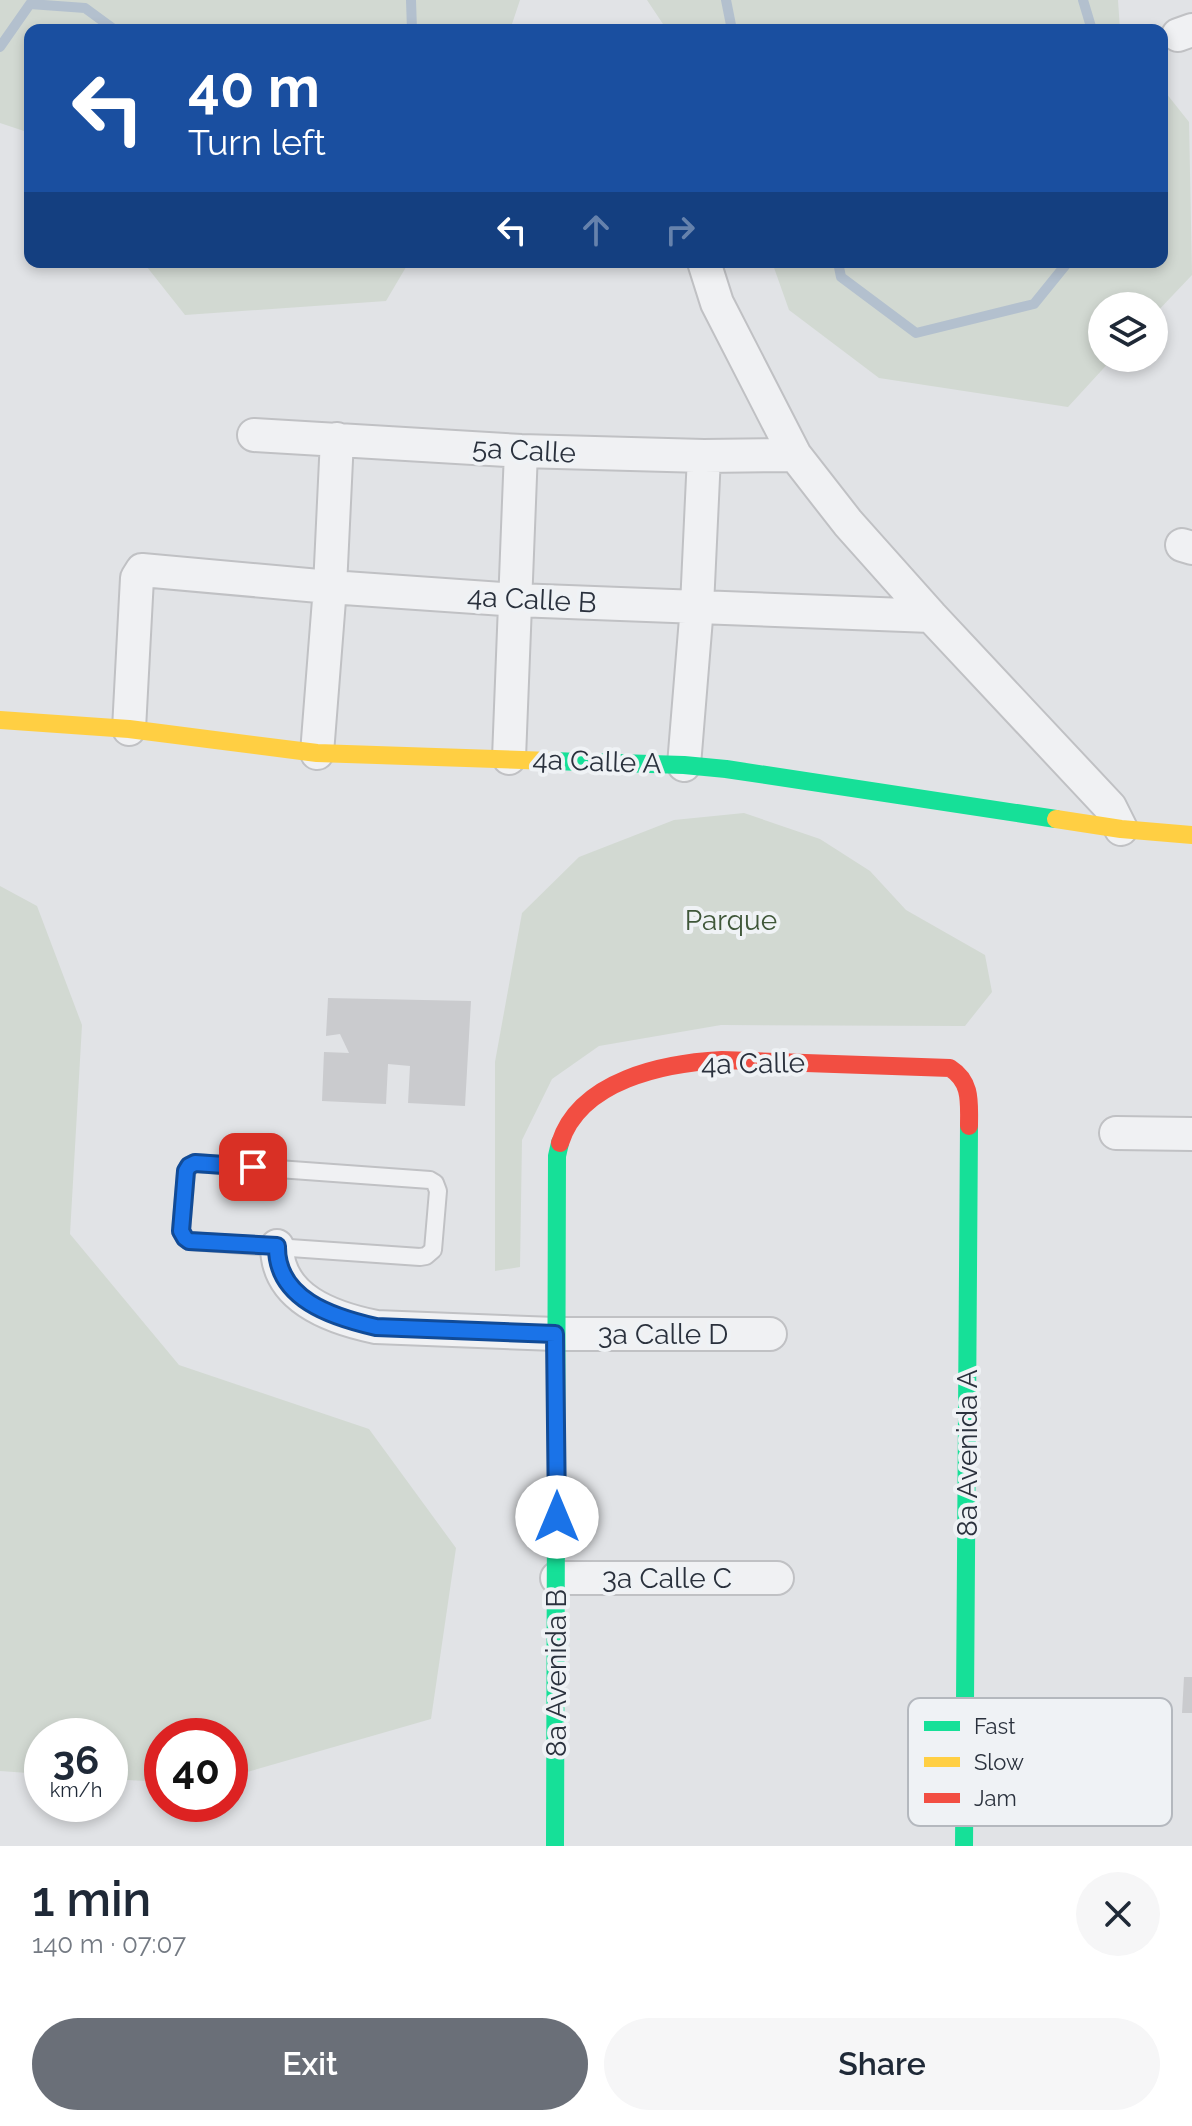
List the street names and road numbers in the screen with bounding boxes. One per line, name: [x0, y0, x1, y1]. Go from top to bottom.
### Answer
street label: 5a Calle: [471, 431, 577, 470]
street label: 4a Calle B: [466, 580, 598, 619]
street label: 4a Calle A: [532, 743, 662, 780]
street label: 4a Calle: [701, 1046, 805, 1081]
street label: 3a Calle D: [598, 1318, 728, 1351]
street label: 8a Avenida A: [951, 1369, 984, 1537]
street label: 3a Calle C: [602, 1562, 732, 1595]
street label: 8a Avenida B: [540, 1589, 573, 1757]

